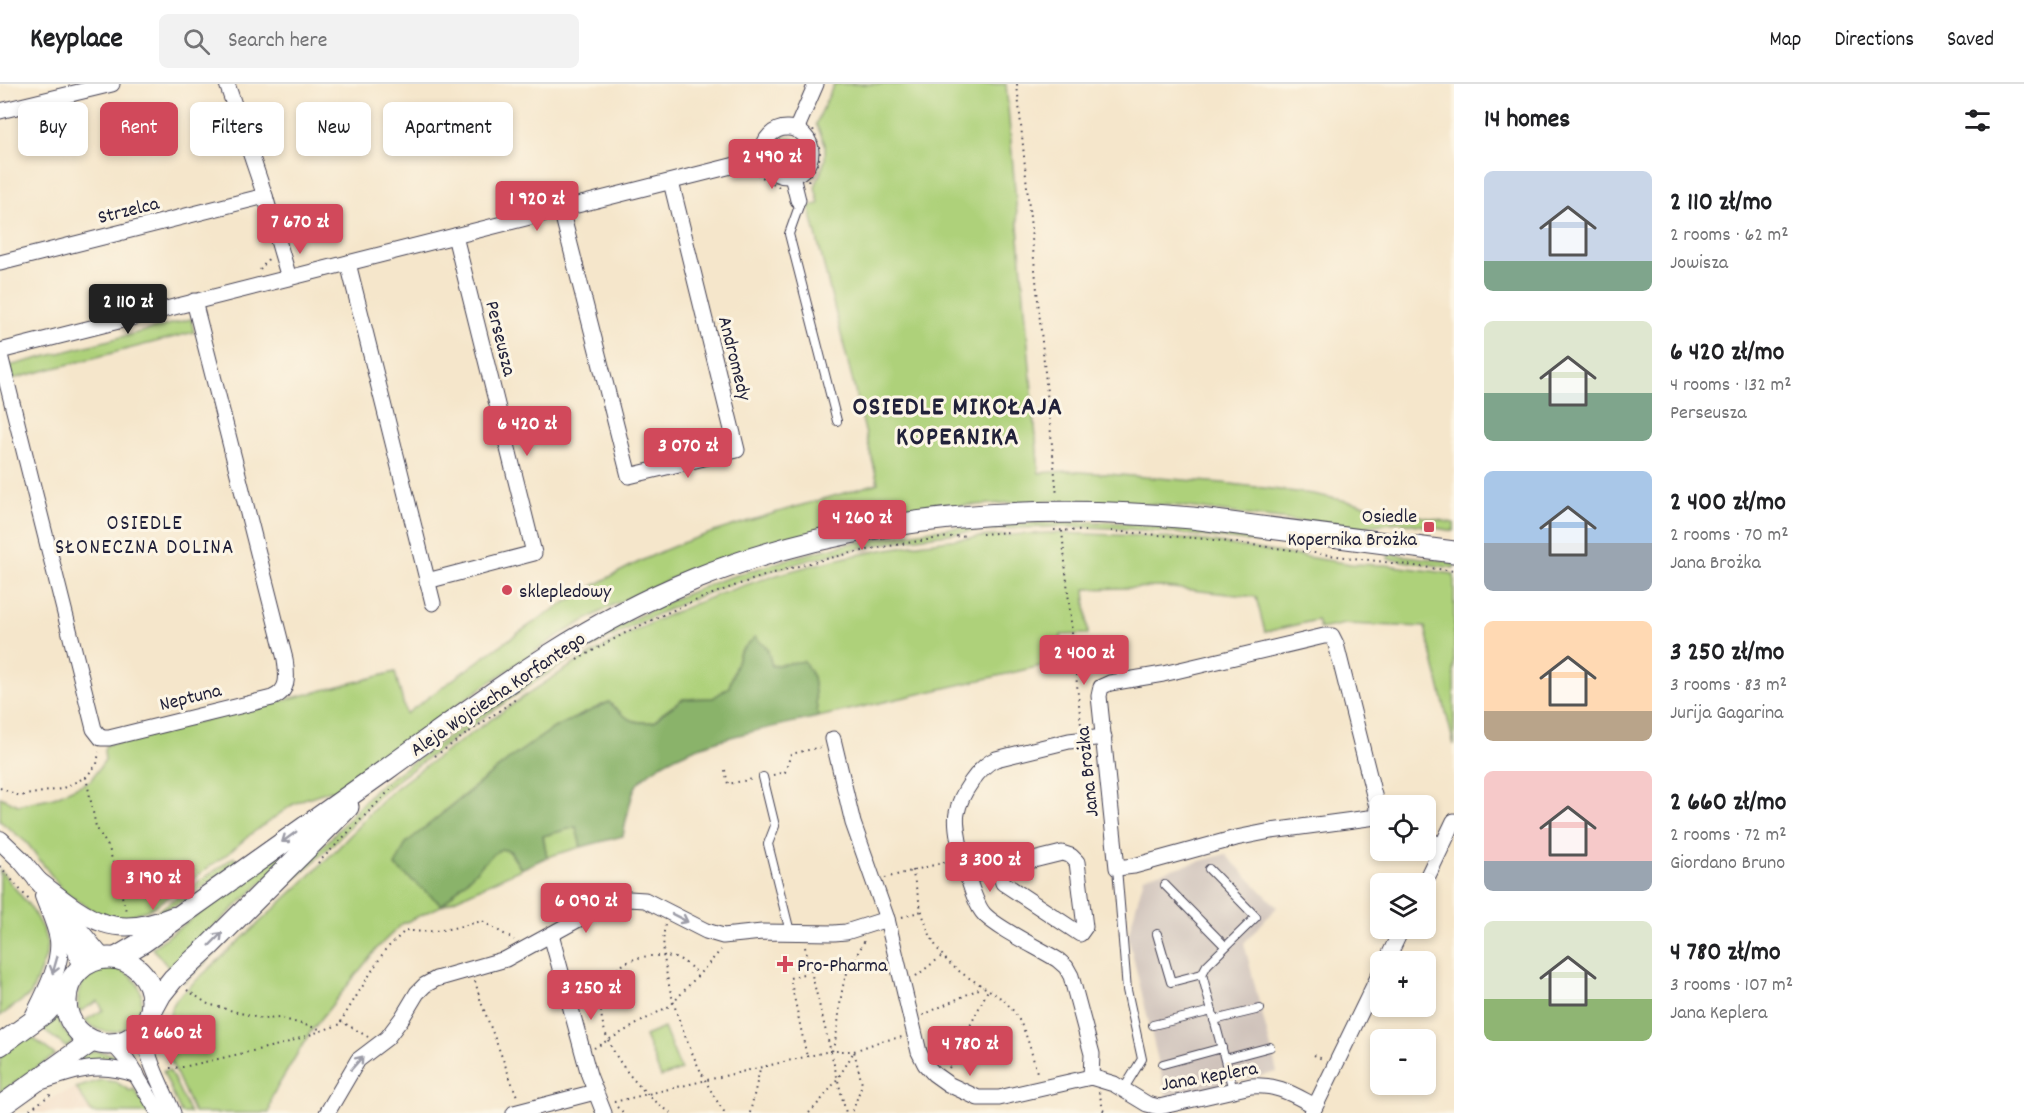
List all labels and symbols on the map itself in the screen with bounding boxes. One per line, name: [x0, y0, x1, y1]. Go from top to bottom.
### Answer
pin: 2 490 zł: [710, 139, 834, 190]
pin: 1 920 zł: [475, 181, 599, 232]
street label: Strzelca: [95, 191, 163, 233]
pin: 7 670 zł: [238, 204, 362, 255]
pin: 2 110 zł: [66, 284, 190, 335]
street label: Perseusza: [476, 298, 522, 380]
street label: Andromedy: [709, 314, 757, 405]
district label: OSIEDLE MIKOŁAJA KOPERNIKA: [852, 390, 1064, 457]
pin: 6 420 zł: [465, 406, 589, 457]
pin: 3 070 zł: [626, 428, 750, 479]
pin: 4 260 zł: [800, 500, 924, 551]
place label: Osiedle Kopernika Brożka: [1287, 504, 1418, 555]
district label: OSIEDLE SŁONECZNA DOLINA: [55, 510, 235, 564]
marker: Osiedle Kopernika Brożka: [1422, 520, 1436, 534]
place label: sklepledowy: [519, 579, 612, 607]
marker: sklepledowy: [500, 583, 514, 597]
street label: Aleja Wojciecha Korfantego: [405, 626, 592, 765]
pin: 2 400 zł: [1022, 635, 1146, 686]
street label: Neptuna: [157, 678, 225, 720]
street label: Jana Brożka: [1070, 724, 1108, 818]
one-way arrow: [282, 831, 298, 843]
pin: 3 300 zł: [928, 842, 1052, 893]
pin: 3 190 zł: [91, 860, 215, 911]
pin: 6 090 zł: [524, 883, 648, 934]
one-way arrow: [671, 912, 689, 924]
one-way arrow: [208, 931, 223, 946]
place label: Pro-Pharma: [797, 953, 888, 981]
one-way arrow: [49, 955, 60, 974]
marker: Pro-Pharma: [778, 957, 792, 971]
pin: 3 250 zł: [529, 970, 653, 1021]
pin: 2 660 zł: [109, 1015, 233, 1066]
pin: 4 780 zł: [908, 1026, 1032, 1077]
one-way arrow: [350, 1055, 363, 1071]
street label: Jana Keplera: [1159, 1056, 1261, 1100]

